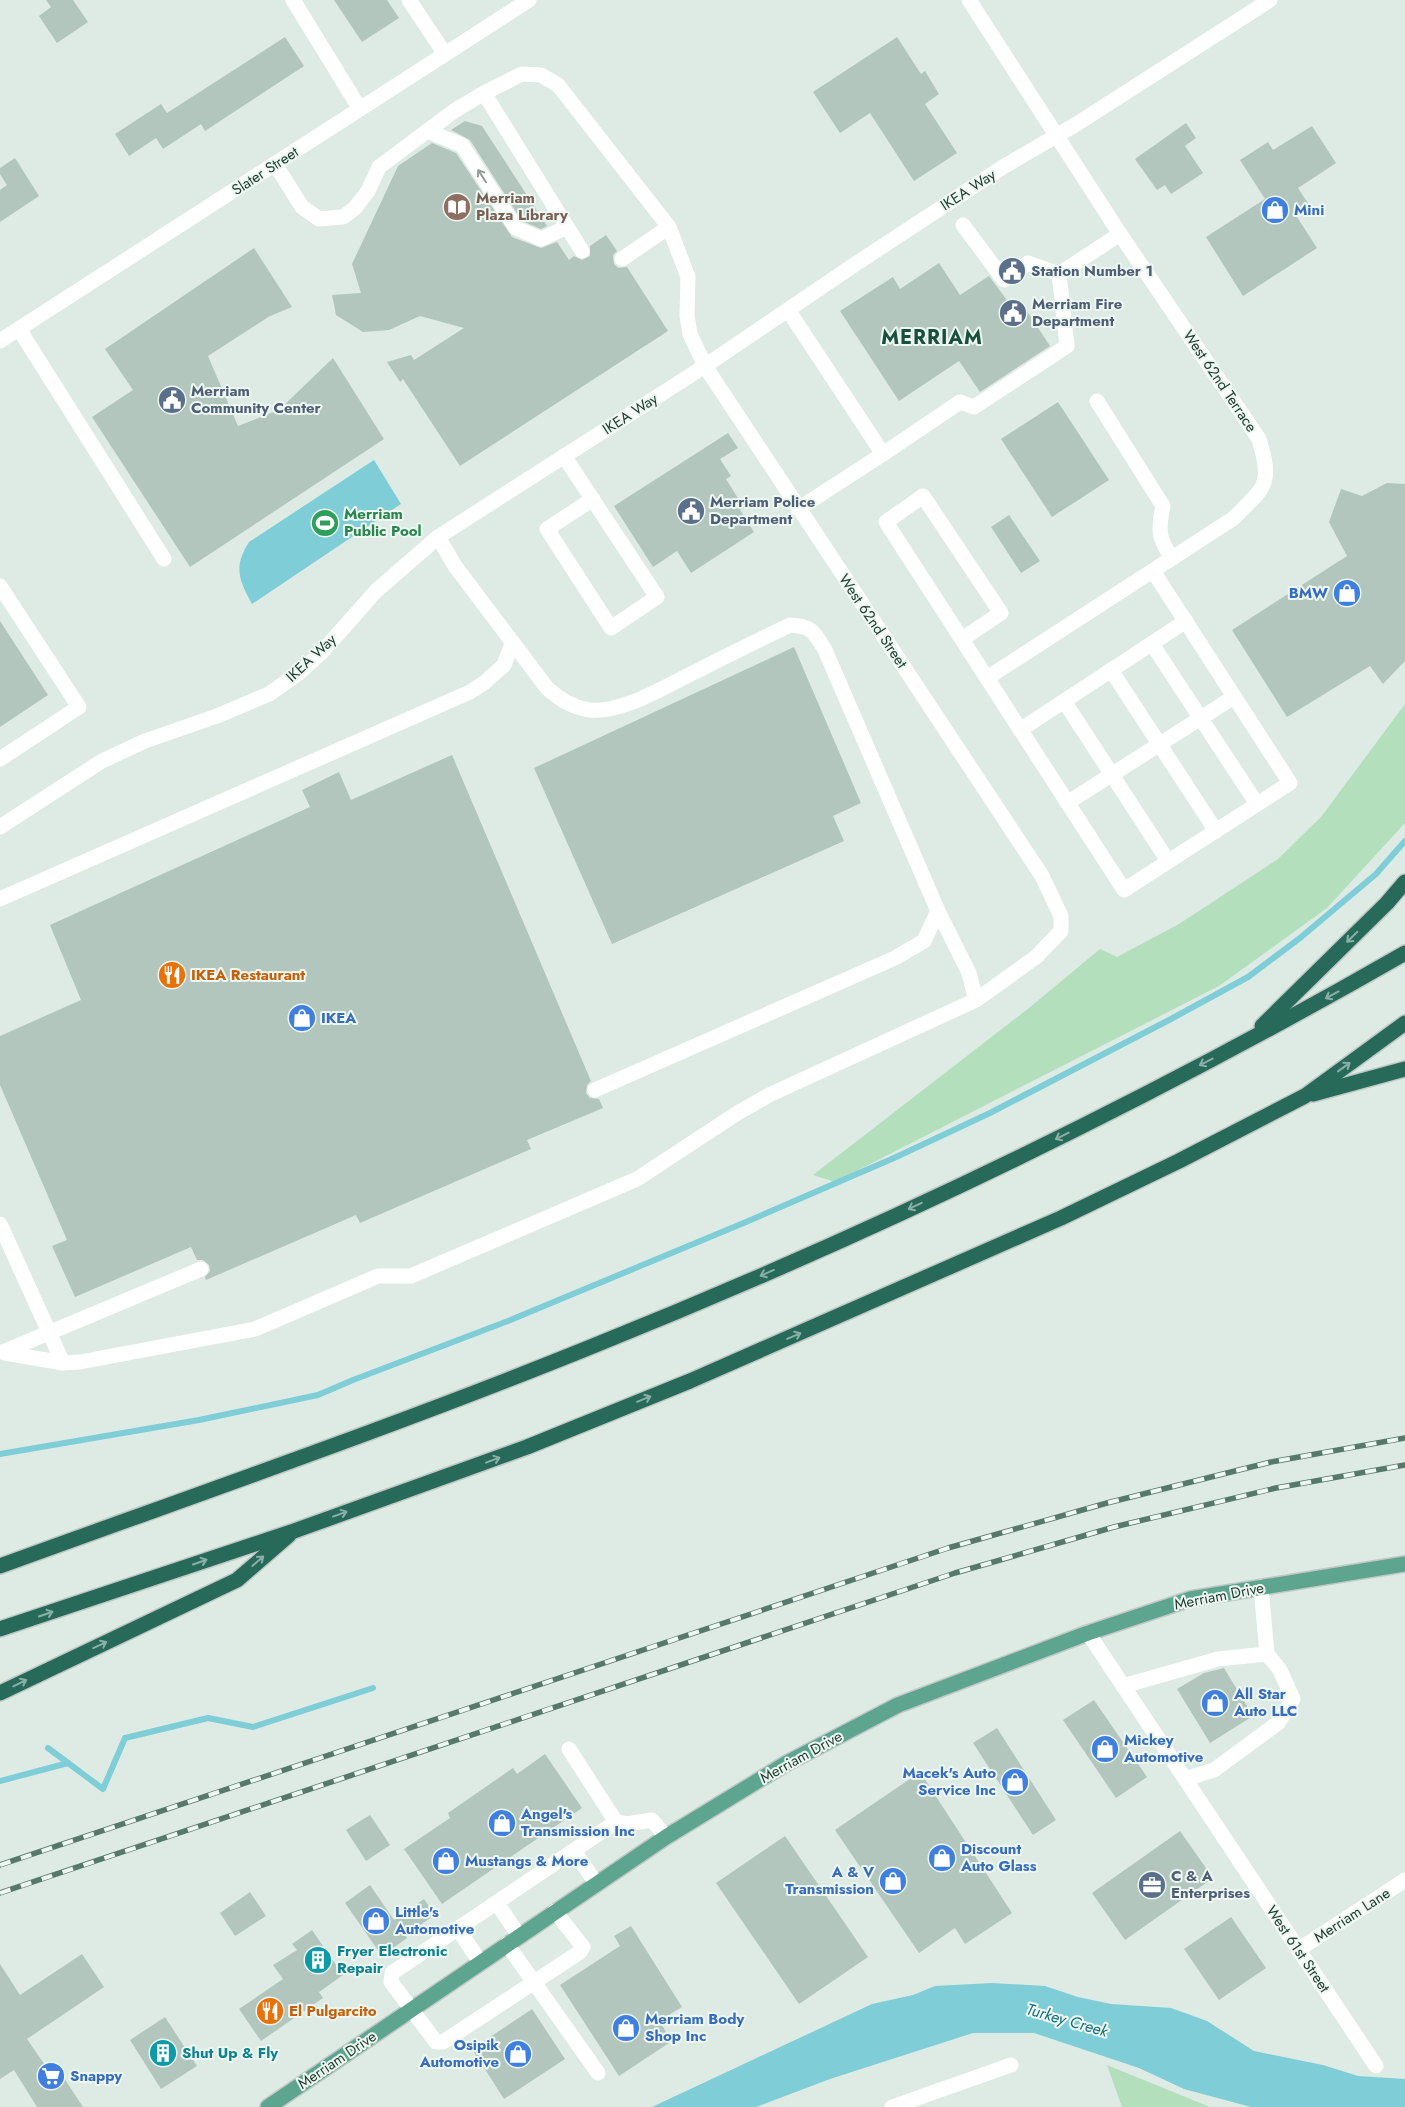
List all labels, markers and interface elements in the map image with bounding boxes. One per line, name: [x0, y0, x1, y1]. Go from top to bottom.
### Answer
street label: Slater Street: [227, 141, 303, 201]
street label: IKEA Way: [936, 164, 1000, 216]
one-way arrow: [477, 169, 487, 183]
place label: Merriam Plaza Library: [476, 187, 568, 226]
library icon: Merriam Plaza Library: [442, 192, 472, 222]
shop icon: Mini: [1260, 195, 1290, 225]
place label: Mini: [1294, 199, 1324, 221]
public building icon: Station Number 1: [997, 256, 1027, 286]
place label: Station Number 1: [1031, 260, 1153, 282]
place label: Merriam Fire Department: [1032, 293, 1123, 332]
public building icon: Merriam Fire Department: [998, 298, 1028, 328]
district label: MERRIAM: [881, 323, 983, 352]
street label: West 62nd Terrace: [1178, 325, 1263, 437]
place label: Merriam Community Center: [191, 380, 322, 419]
public building icon: Merriam Community Center: [157, 385, 187, 415]
street label: IKEA Way: [598, 388, 662, 440]
place label: Merriam Police Department: [710, 491, 816, 530]
public building icon: Merriam Police Department: [676, 496, 706, 526]
place label: Merriam Public Pool: [344, 503, 422, 542]
sports icon: Merriam Public Pool: [310, 508, 340, 538]
street label: West 62nd Street: [833, 569, 913, 673]
shop icon: BMW: [1332, 578, 1362, 608]
place label: BMW: [1289, 582, 1328, 604]
street label: IKEA Way: [281, 629, 341, 687]
one-way arrow: [1346, 931, 1358, 943]
restaurant icon: IKEA Restaurant: [157, 960, 187, 990]
place label: IKEA Restaurant: [191, 964, 305, 986]
one-way arrow: [1325, 990, 1340, 1000]
shop icon: IKEA: [287, 1003, 317, 1033]
place label: IKEA: [321, 1007, 357, 1029]
one-way arrow: [1200, 1057, 1214, 1067]
one-way arrow: [1337, 1062, 1351, 1072]
one-way arrow: [1055, 1132, 1070, 1141]
one-way arrow: [908, 1202, 923, 1212]
one-way arrow: [760, 1269, 775, 1279]
one-way arrow: [786, 1330, 801, 1340]
one-way arrow: [636, 1394, 651, 1404]
one-way arrow: [485, 1455, 501, 1464]
one-way arrow: [332, 1509, 348, 1518]
one-way arrow: [252, 1556, 265, 1567]
one-way arrow: [192, 1557, 208, 1566]
street label: Merriam Drive: [1172, 1576, 1266, 1615]
one-way arrow: [38, 1608, 54, 1618]
one-way arrow: [92, 1640, 107, 1649]
one-way arrow: [12, 1678, 27, 1687]
place label: All Star Auto LLC: [1233, 1683, 1297, 1722]
shop icon: All Star Auto LLC: [1200, 1688, 1230, 1718]
street label: Merriam Drive: [756, 1725, 846, 1789]
place label: Mickey Automotive: [1123, 1729, 1204, 1768]
shop icon: Mickey Automotive: [1090, 1734, 1120, 1764]
place label: Macek's Auto Service Inc: [902, 1762, 996, 1801]
shop icon: Macek's Auto Service Inc: [1000, 1767, 1030, 1797]
place label: Angel's Transmission Inc: [520, 1803, 635, 1842]
shop icon: Angel's Transmission Inc: [487, 1808, 517, 1838]
place label: Discount Auto Glass: [960, 1838, 1037, 1877]
shop icon: Discount Auto Glass: [927, 1843, 957, 1873]
shop icon: Mustangs & More: [431, 1846, 461, 1876]
place label: Mustangs & More: [465, 1850, 589, 1872]
place label: A & V Transmission: [785, 1861, 875, 1900]
place label: C & A Enterprises: [1171, 1865, 1250, 1904]
shop icon: A & V Transmission: [878, 1866, 908, 1896]
office icon: C & A Enterprises: [1137, 1870, 1167, 1900]
street label: Merriam Lane: [1310, 1882, 1395, 1948]
place label: Little's Automotive: [394, 1901, 475, 1940]
street label: West 61st Street: [1261, 1901, 1336, 1997]
shop icon: Little's Automotive: [361, 1906, 391, 1936]
place label: Fryer Electronic Repair: [337, 1940, 447, 1979]
building icon: Fryer Electronic Repair: [303, 1945, 333, 1975]
restaurant icon: El Pulgarcito: [255, 1996, 285, 2026]
water label: Turkey Creek: [1023, 1997, 1112, 2043]
place label: El Pulgarcito: [289, 2000, 377, 2022]
place label: Merriam Body Shop Inc: [645, 2008, 744, 2047]
shop icon: Merriam Body Shop Inc: [611, 2013, 641, 2043]
street label: Merriam Drive: [293, 2025, 381, 2095]
place label: Osipik Automotive: [419, 2034, 499, 2073]
building icon: Shut Up & Fly: [148, 2038, 178, 2068]
shop icon: Osipik Automotive: [503, 2039, 533, 2069]
place label: Shut Up & Fly: [182, 2042, 278, 2064]
supermarket icon: Snappy: [36, 2061, 66, 2091]
place label: Snappy: [70, 2065, 122, 2087]

